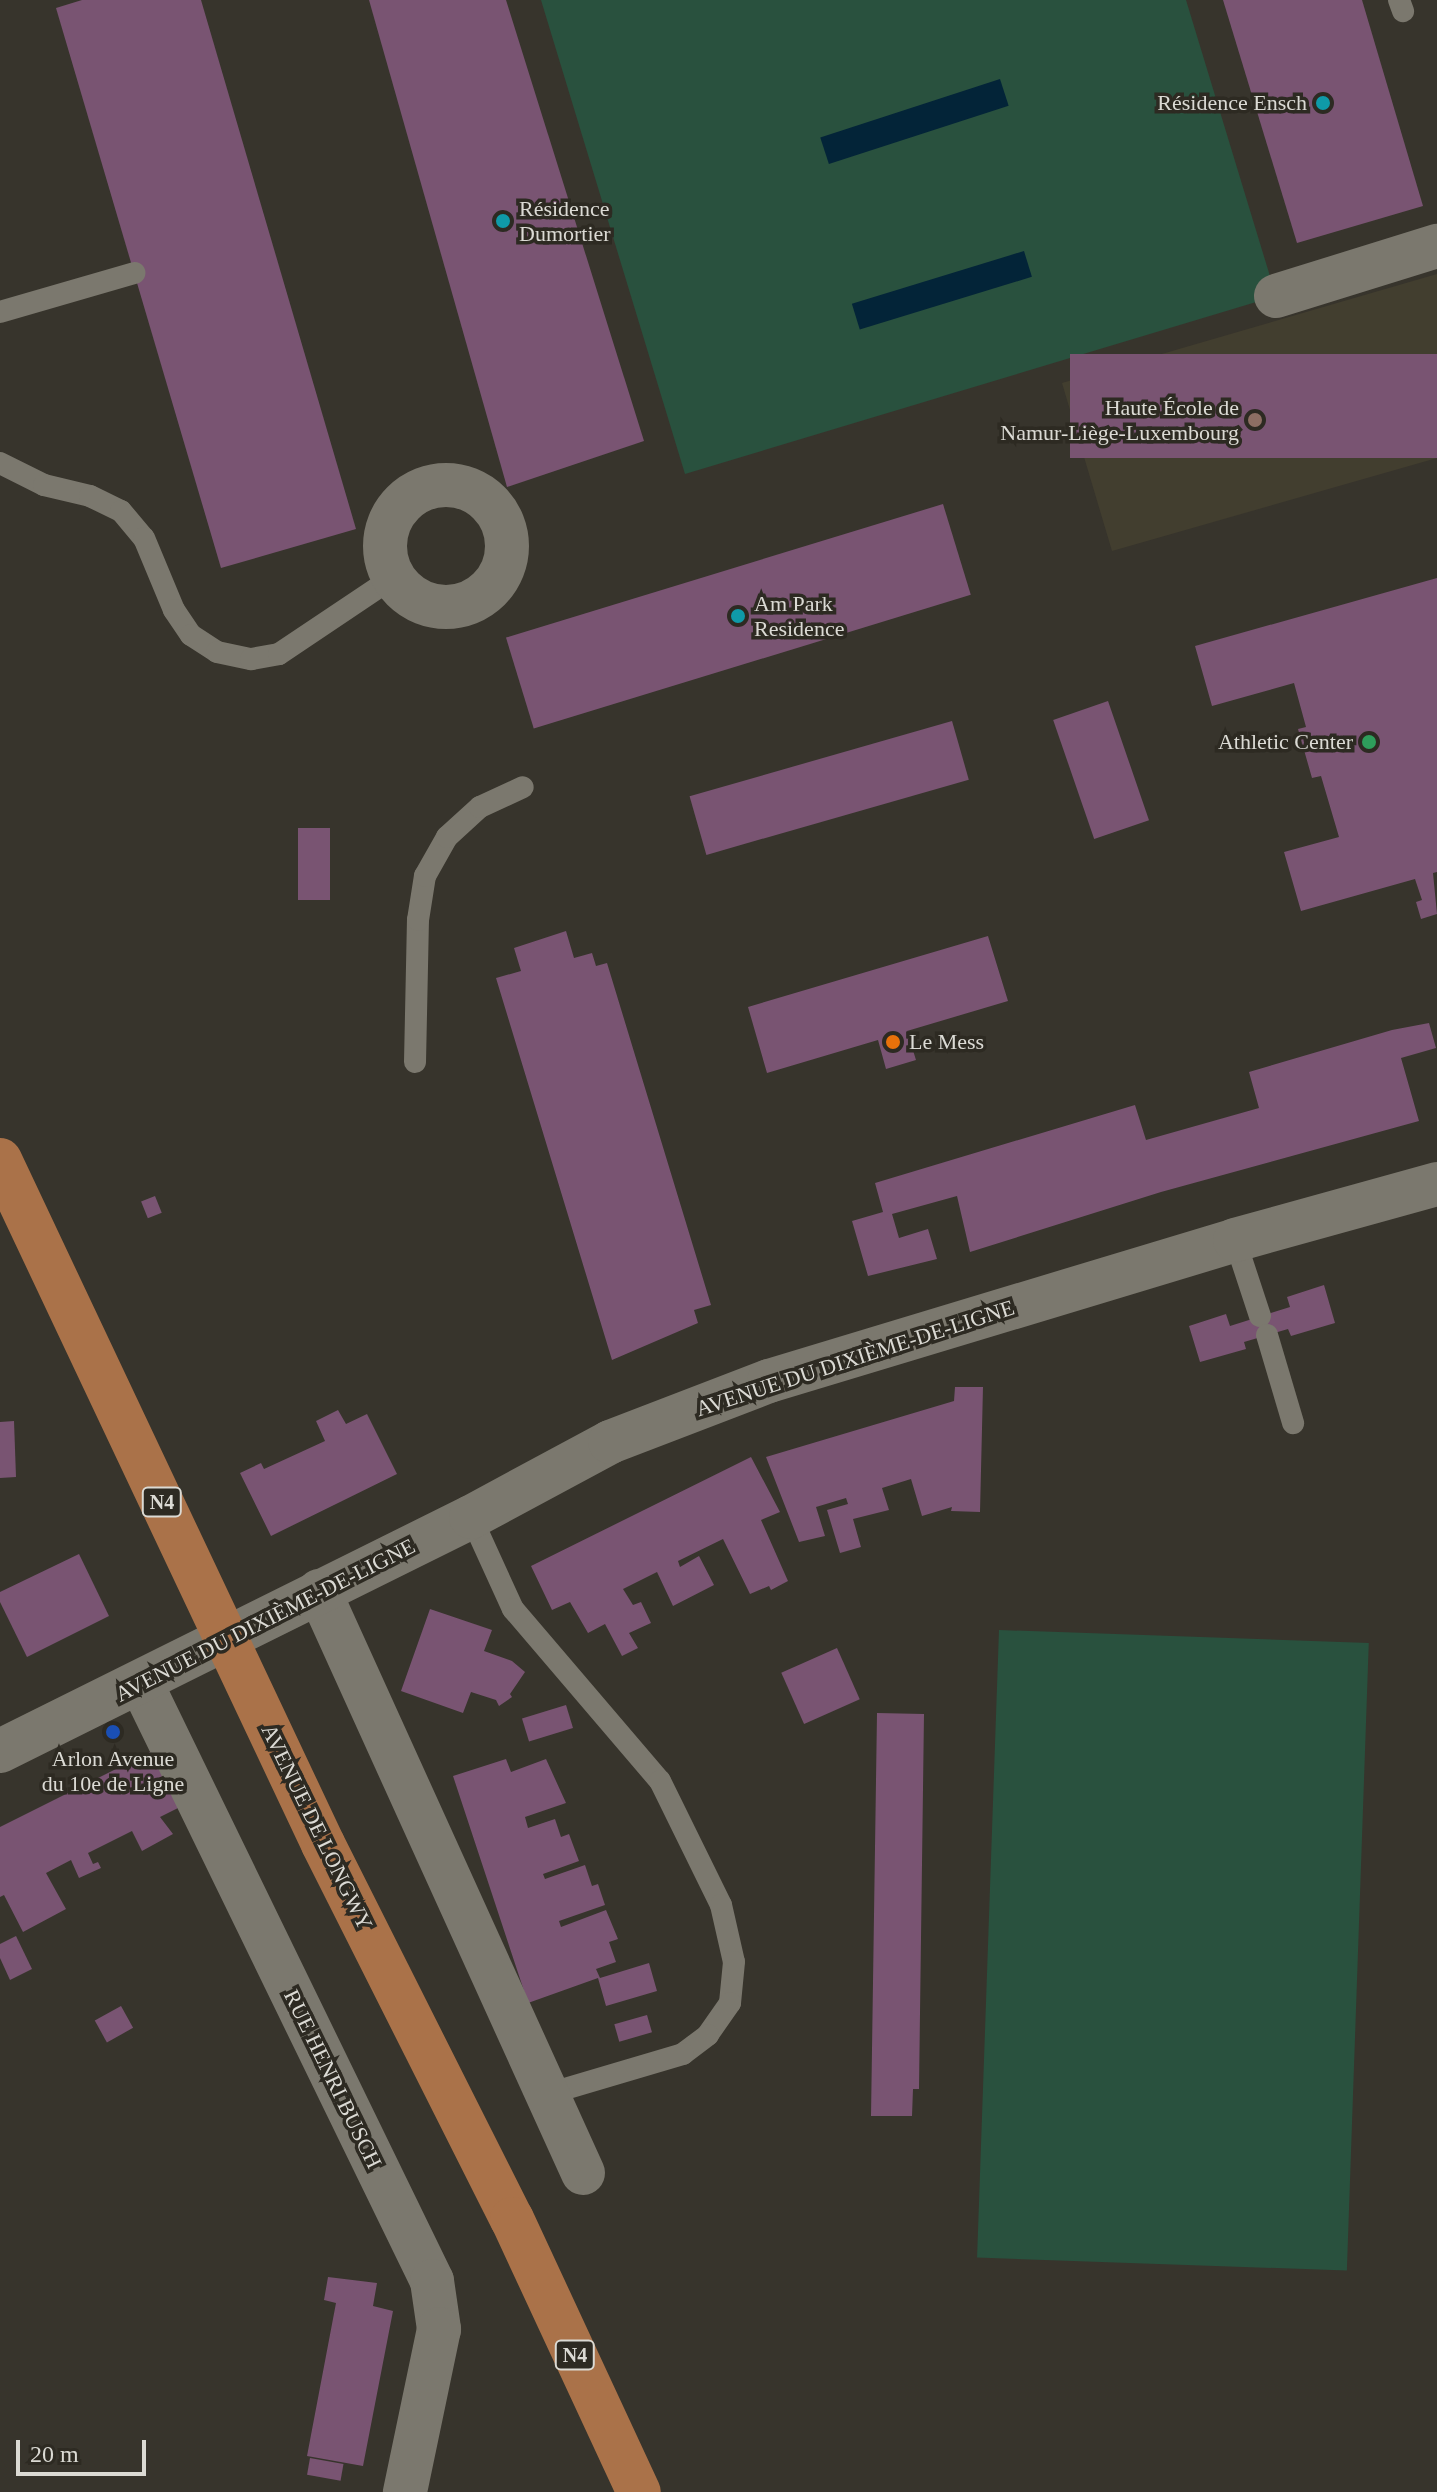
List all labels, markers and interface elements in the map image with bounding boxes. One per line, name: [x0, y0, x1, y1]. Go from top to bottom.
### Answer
place label: Résidence Ensch: [1157, 90, 1307, 116]
marker: Résidence Ensch: [1314, 94, 1332, 112]
place label: Résidence Dumortier: [519, 195, 611, 246]
marker: Résidence Dumortier: [494, 212, 512, 230]
place label: Haute École de Namur-Liège-Luxembourg: [1000, 394, 1239, 446]
marker: Haute École de Namur-Liège-Luxembourg: [1246, 411, 1264, 429]
place label: Am Park Residence: [754, 590, 844, 642]
marker: Am Park Residence: [729, 607, 747, 625]
place label: Athletic Center: [1218, 729, 1353, 755]
marker: Athletic Center: [1360, 733, 1378, 751]
place label: Le Mess: [909, 1029, 984, 1055]
marker: Le Mess: [884, 1033, 902, 1051]
street label: AVENUE DU DIXIÈME-DE-LIGNE: [692, 1294, 1018, 1422]
road number: N4: [140, 1486, 184, 1518]
street label: AVENUE DU DIXIÈME-DE-LIGNE: [111, 1533, 419, 1707]
street label: AVENUE DE LONGWY: [256, 1720, 378, 1934]
marker: Arlon Avenue du 10e de Ligne: [104, 1723, 122, 1741]
place label: Arlon Avenue du 10e de Ligne: [42, 1745, 184, 1796]
street label: RUE HENRI BUSCH: [278, 1985, 388, 2173]
road number: N4: [553, 2339, 597, 2371]
scale bar: [20, 2424, 150, 2474]
text: 20 m: [30, 2441, 79, 2467]

